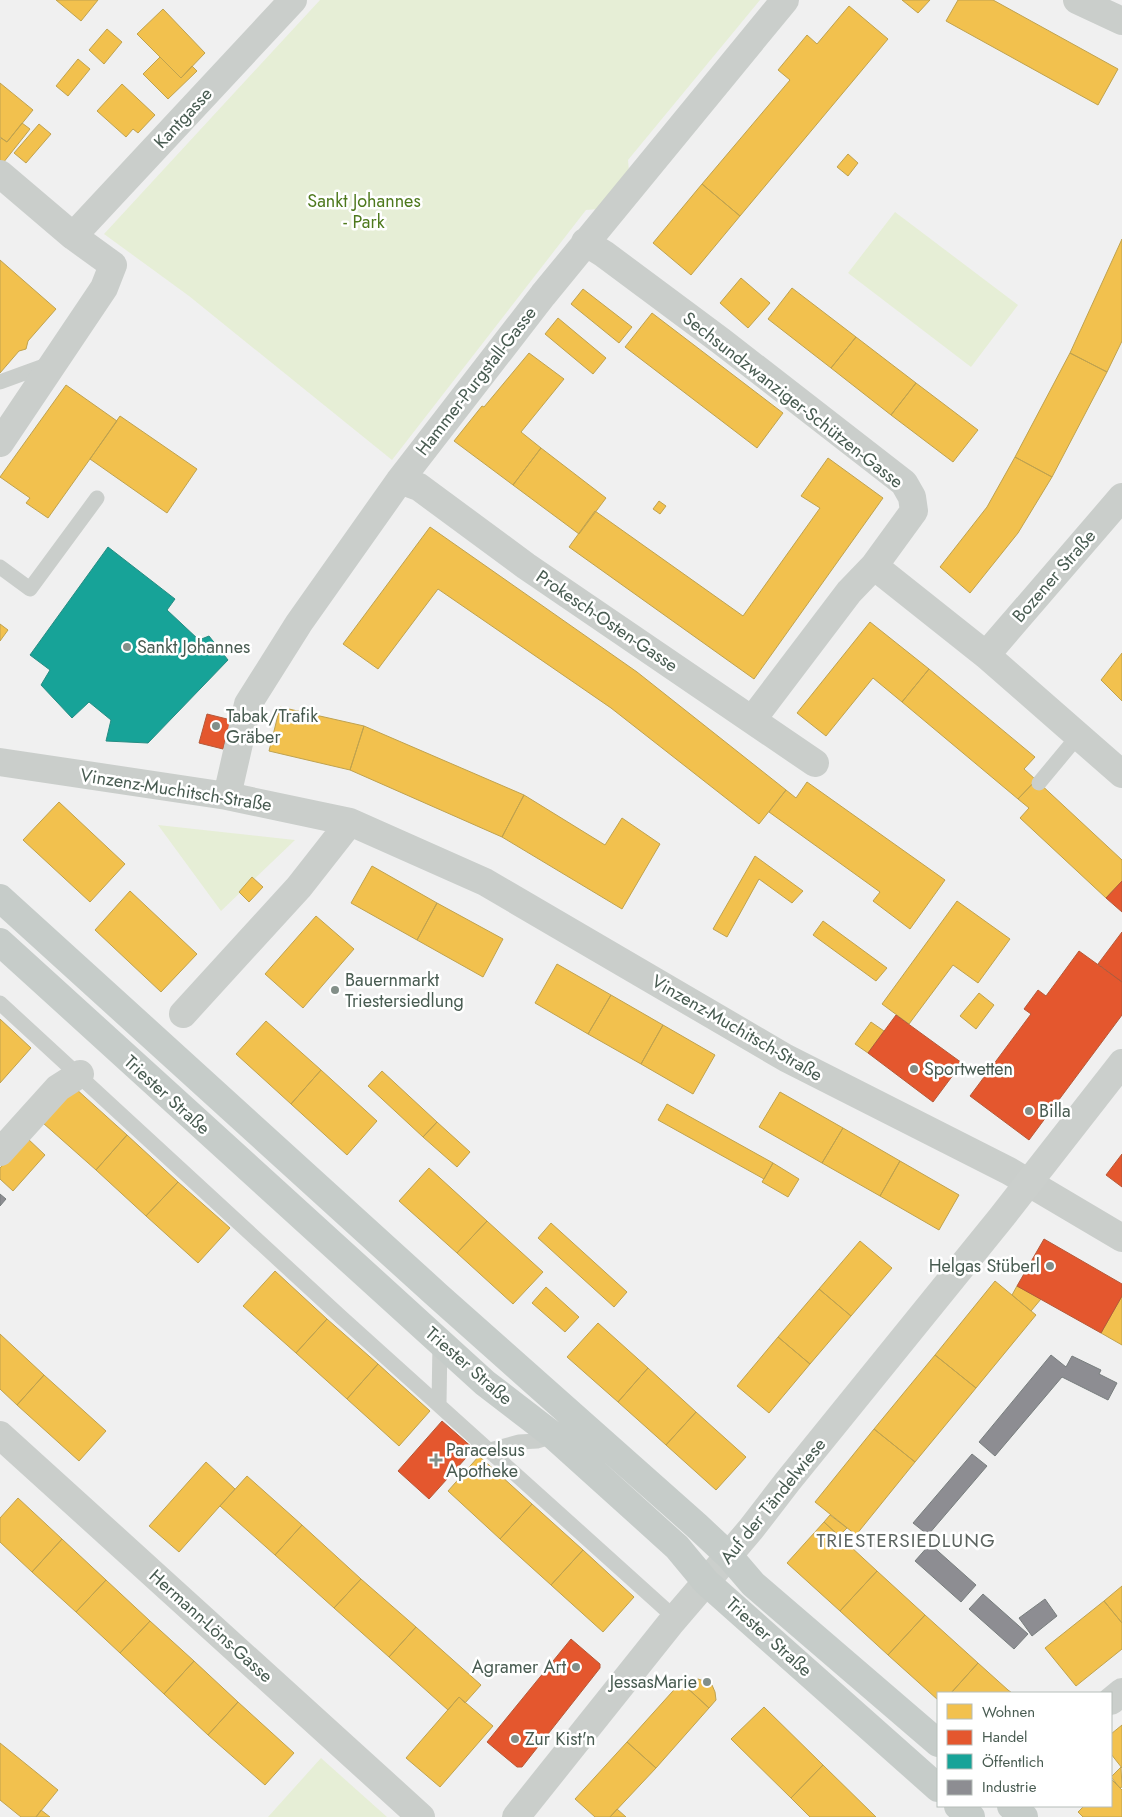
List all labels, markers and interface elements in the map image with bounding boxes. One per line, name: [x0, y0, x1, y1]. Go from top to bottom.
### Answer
street label: Kantgasse: [148, 82, 218, 154]
park label: Sankt Johannes - Park: [307, 188, 421, 235]
street label: Hammer-Purgstall-Gasse: [410, 301, 542, 461]
street label: Sechsundzwanziger-Schützen-Gasse: [677, 306, 909, 494]
street label: Bozener Straße: [1006, 524, 1102, 628]
street label: Prokesch-Osten-Gasse: [531, 564, 683, 678]
place label: Sankt Johannes: [137, 634, 250, 660]
marker: Sankt Johannes: [121, 641, 133, 653]
place label: Tabak/Trafik Gräber: [226, 703, 318, 750]
marker: Tabak/Trafik Gräber: [210, 720, 222, 732]
street label: Vinzenz-Muchitsch-Straße: [78, 762, 274, 818]
place label: Bauernmarkt Triestersiedlung: [345, 967, 464, 1014]
street label: Vinzenz-Muchitsch-Straße: [647, 968, 827, 1088]
marker: Bauernmarkt Triestersiedlung: [329, 984, 341, 996]
street label: Triester Straße: [118, 1049, 216, 1141]
place label: Sportwetten: [924, 1056, 1013, 1082]
marker: Sportwetten: [908, 1063, 920, 1075]
place label: Billa: [1039, 1098, 1071, 1124]
marker: Billa: [1023, 1105, 1035, 1117]
place label: Helgas Stüberl: [929, 1253, 1040, 1279]
marker: Helgas Stüberl: [1044, 1260, 1056, 1272]
street label: Triester Straße: [420, 1321, 518, 1411]
street label: Auf der Tändelwiese: [714, 1432, 832, 1570]
place label: Paracelsus Apotheke: [446, 1437, 525, 1484]
marker: Paracelsus Apotheke: [430, 1454, 442, 1466]
district label: TRIESTERSIEDLUNG: [816, 1527, 996, 1554]
street label: Hermann-Löns-Gasse: [143, 1563, 279, 1689]
street label: Triester Straße: [720, 1591, 818, 1683]
place label: Agramer Art: [472, 1654, 567, 1680]
marker: Agramer Art: [570, 1661, 582, 1673]
place label: JessasMarie: [608, 1669, 697, 1695]
marker: JessasMarie: [701, 1676, 713, 1688]
legend: [937, 1692, 1112, 1807]
text: Wohnen: [982, 1701, 1035, 1723]
place label: Zur Kist'n: [525, 1726, 595, 1752]
text: Handel: [982, 1726, 1028, 1748]
marker: Zur Kist'n: [509, 1733, 521, 1745]
text: Öffentlich: [982, 1751, 1044, 1773]
text: Industrie: [982, 1776, 1037, 1798]

